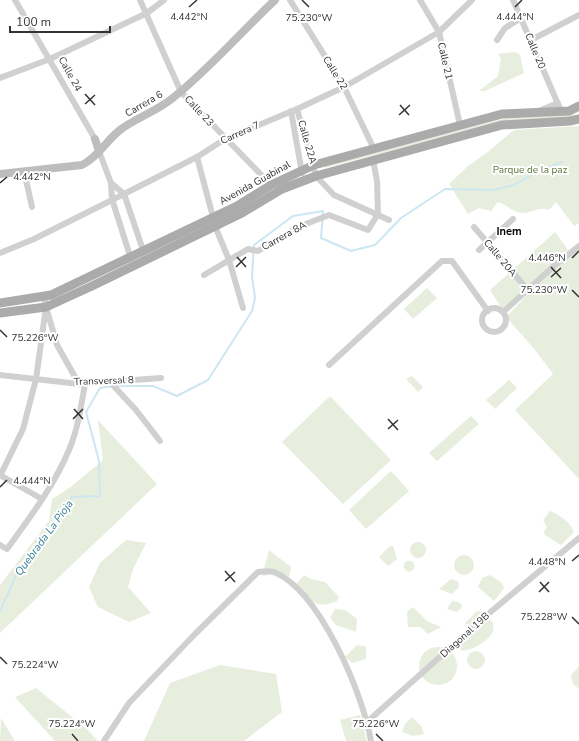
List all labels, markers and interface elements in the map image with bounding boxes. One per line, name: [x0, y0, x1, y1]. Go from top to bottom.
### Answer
scale bar: [10, 8, 110, 34]
text: 4.442°N: [170, 10, 208, 24]
text: 4.444°N: [496, 10, 534, 24]
text: 75.230°W: [285, 11, 333, 25]
text: 100 m: [16, 14, 51, 30]
street label: Calle 20: [521, 31, 549, 71]
street label: Calle 21: [434, 41, 456, 81]
street label: Calle 22: [319, 53, 351, 93]
street label: Calle 24: [55, 54, 85, 94]
street label: Carrera 6: [122, 88, 166, 120]
street label: Calle 23: [181, 92, 217, 130]
street label: Carrera 7: [218, 118, 262, 148]
street label: Calle 22A: [294, 118, 320, 166]
street label: Avenida Guabinal: [217, 158, 293, 208]
park label: Parque de la paz: [493, 163, 568, 177]
text: 4.442°N: [13, 170, 51, 184]
street label: Carrera 8A: [259, 218, 309, 254]
district label: Inem: [496, 224, 522, 239]
street label: Calle 20A: [480, 236, 520, 280]
text: 4.446°N: [528, 251, 566, 265]
text: 75.230°W: [520, 283, 568, 297]
text: 75.226°W: [11, 331, 59, 345]
street label: Transversal 8: [74, 373, 134, 389]
text: 4.444°N: [13, 474, 51, 488]
water label: Quebrada La Pioja: [11, 497, 77, 579]
text: 4.448°N: [528, 555, 566, 569]
street label: Diagonal 19B: [437, 609, 493, 661]
text: 75.228°W: [520, 610, 568, 624]
text: 75.224°W: [11, 658, 59, 672]
text: 75.224°W: [48, 717, 96, 731]
text: 75.226°W: [352, 717, 400, 731]

